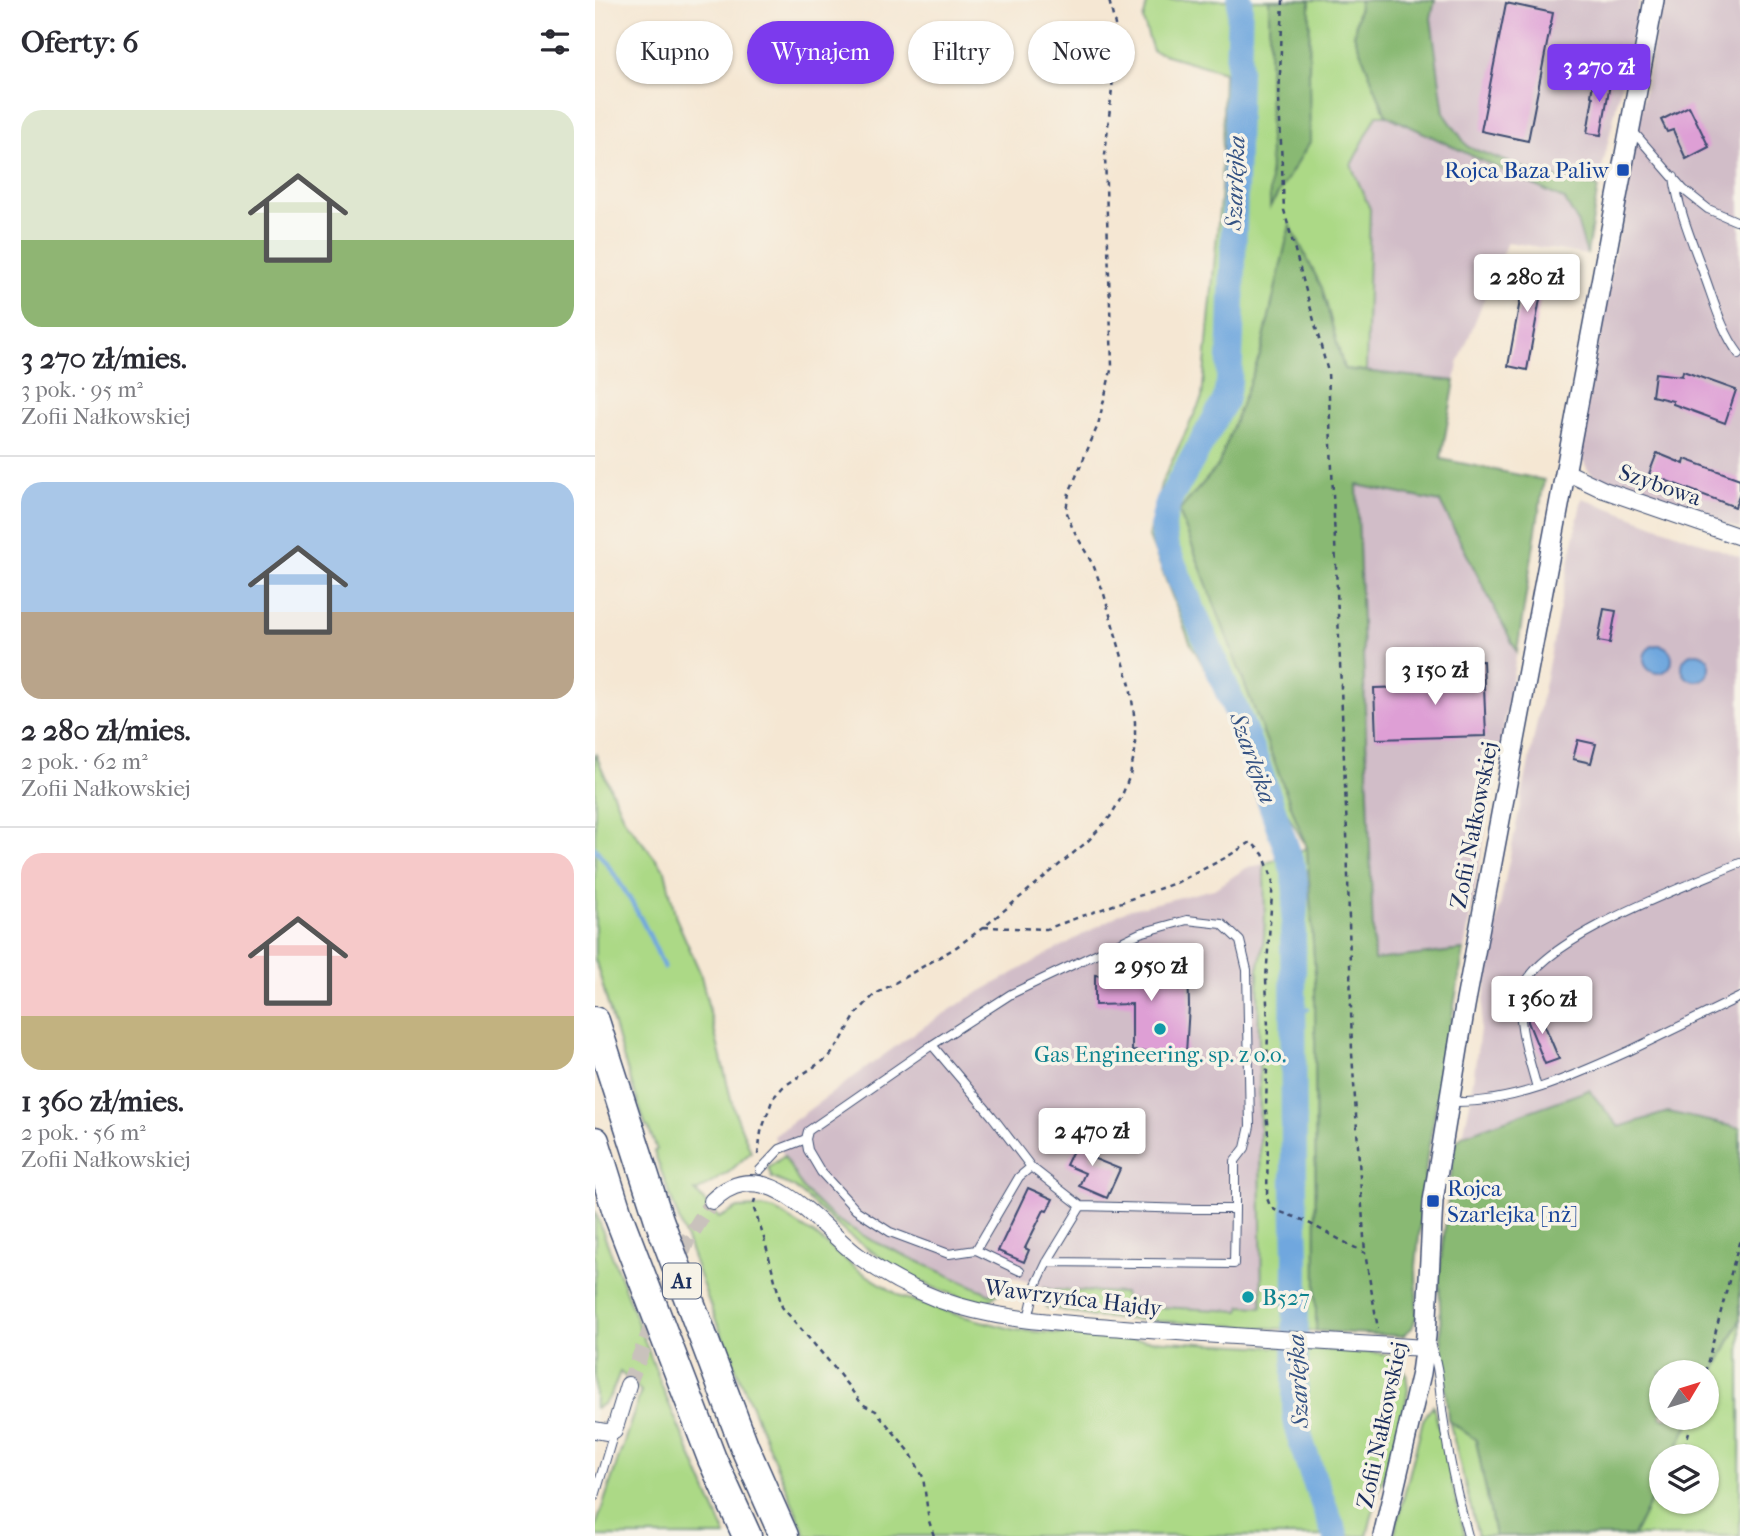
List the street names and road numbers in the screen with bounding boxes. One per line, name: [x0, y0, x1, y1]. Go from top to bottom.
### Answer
street label: Szybowa: [1615, 458, 1705, 512]
street label: Zofii Nałkowskiej: [1445, 739, 1503, 911]
road number: A1: [663, 1264, 701, 1298]
street label: Wawrzyńca Hajdy: [982, 1274, 1164, 1322]
street label: Zofii Nałkowskiej: [1351, 1339, 1413, 1511]

